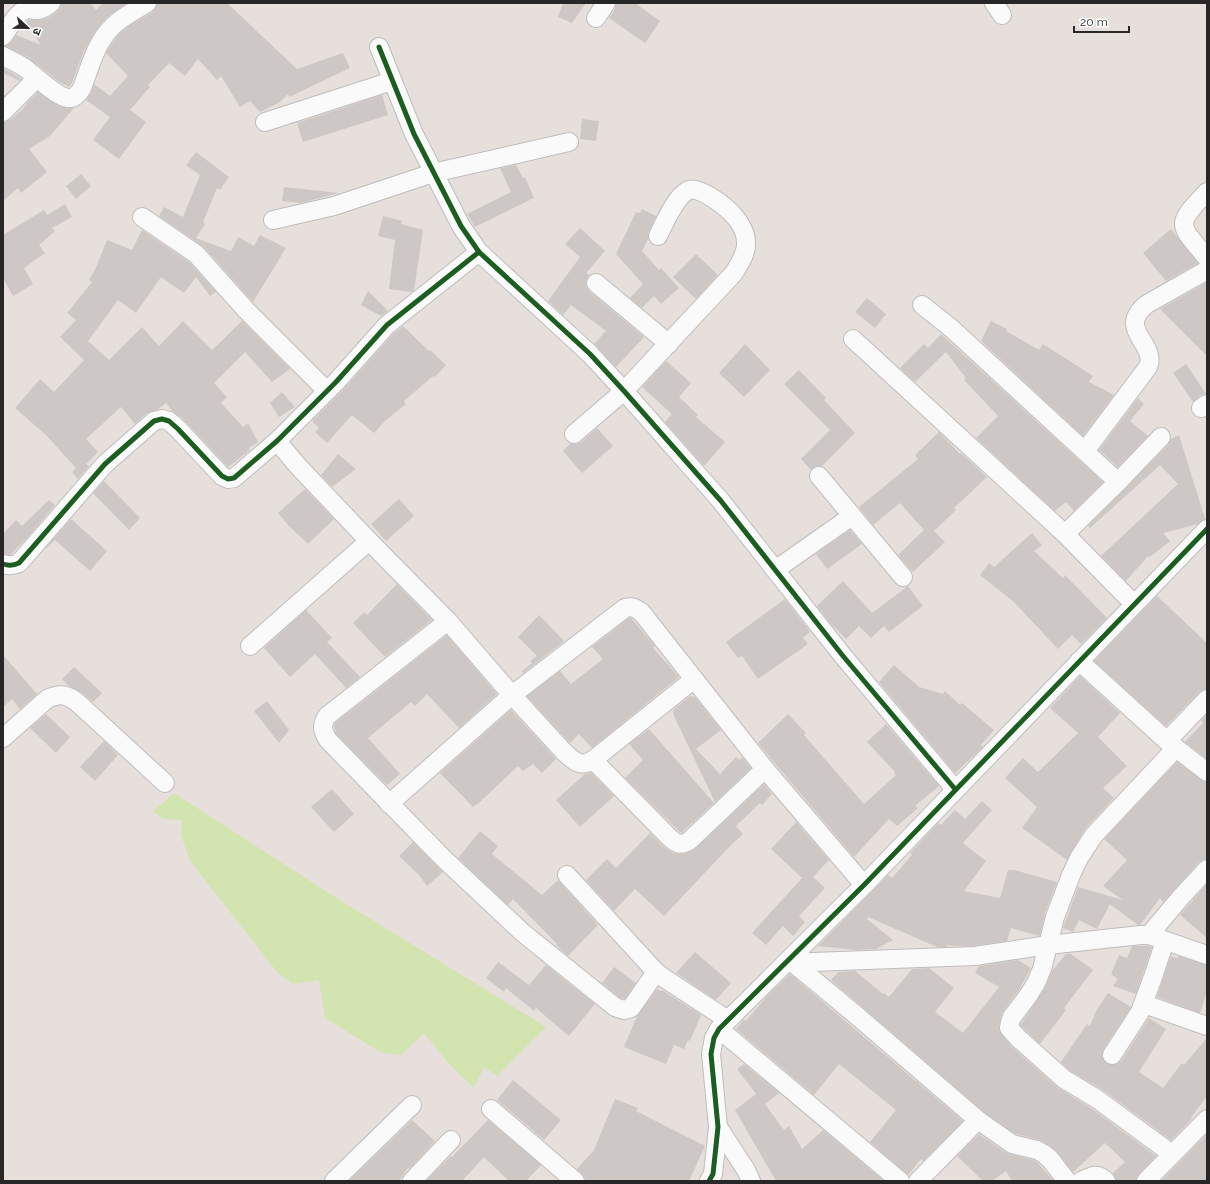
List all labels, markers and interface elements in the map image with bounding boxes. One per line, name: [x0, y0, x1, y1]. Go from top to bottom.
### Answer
north arrow: [8, 8, 48, 48]
scale bar: [1074, 8, 1129, 34]
text: 20 m: [1080, 15, 1108, 29]
text: उ: [29, 26, 44, 37]

